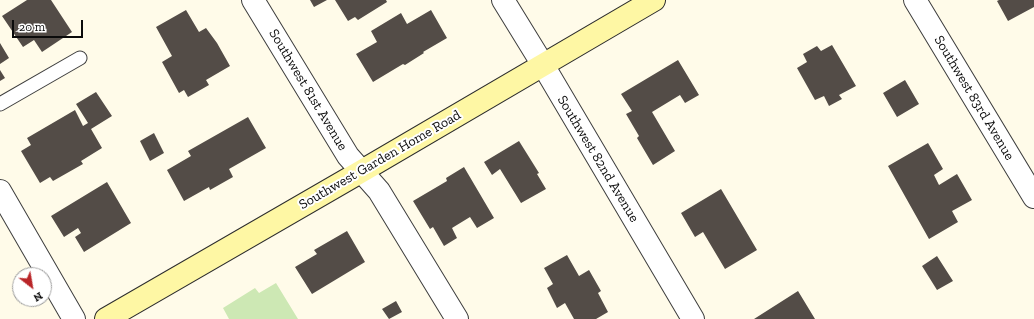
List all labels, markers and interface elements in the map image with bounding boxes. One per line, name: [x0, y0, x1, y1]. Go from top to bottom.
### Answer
scale bar: [14, 12, 85, 38]
text: 20 m: [19, 20, 45, 34]
street label: Southwest 81st Avenue: [265, 26, 351, 154]
street label: Southwest 83rd Avenue: [930, 33, 1018, 163]
street label: Southwest 82nd Avenue: [553, 93, 643, 225]
street label: Southwest Garden Home Road: [296, 107, 464, 213]
north arrow: [12, 267, 52, 307]
text: N: [31, 289, 45, 305]

